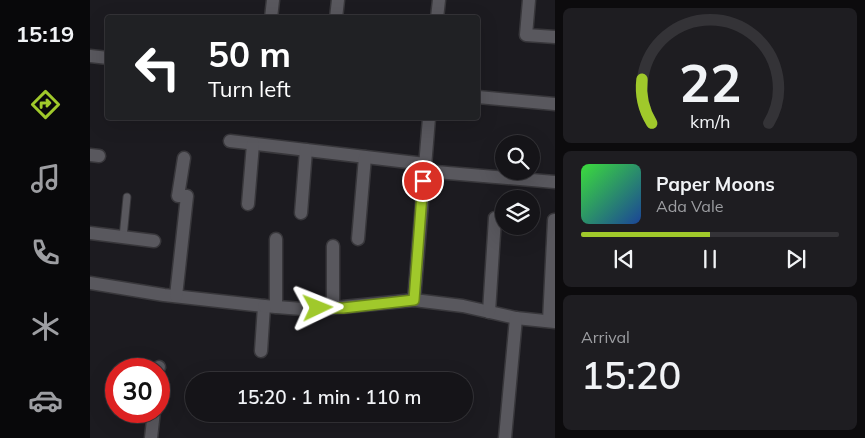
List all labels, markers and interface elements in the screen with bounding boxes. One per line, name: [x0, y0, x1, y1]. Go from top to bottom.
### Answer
text: 15:19: [16, 20, 74, 48]
text: 50 m: [208, 32, 291, 76]
icon: left: [125, 35, 190, 100]
text: 22: [679, 50, 741, 115]
text: Turn left: [208, 75, 291, 103]
icon: directions: [28, 87, 63, 122]
text: km/h: [690, 110, 730, 132]
map controls: [495, 135, 540, 235]
button: search: [495, 135, 540, 180]
pin: [402, 160, 444, 202]
icon: music: [28, 161, 63, 196]
icon: arrive: [409, 167, 437, 195]
text: Paper Moons: [656, 172, 775, 196]
button: layers: [495, 190, 540, 235]
text: Ada Vale: [656, 196, 723, 216]
icon: phone: [28, 235, 63, 270]
icon: previous: [610, 245, 638, 273]
icon: pause: [696, 245, 724, 273]
icon: next: [782, 245, 810, 273]
position arrow: [291, 281, 343, 333]
icon: climate: [28, 309, 63, 344]
text: Arrival: [581, 327, 630, 347]
text: 15:20: [581, 351, 681, 399]
speed limit sign: 30: [105, 358, 170, 423]
icon: car: [28, 383, 63, 418]
text: 15:20 · 1 min · 110 m: [236, 385, 422, 409]

